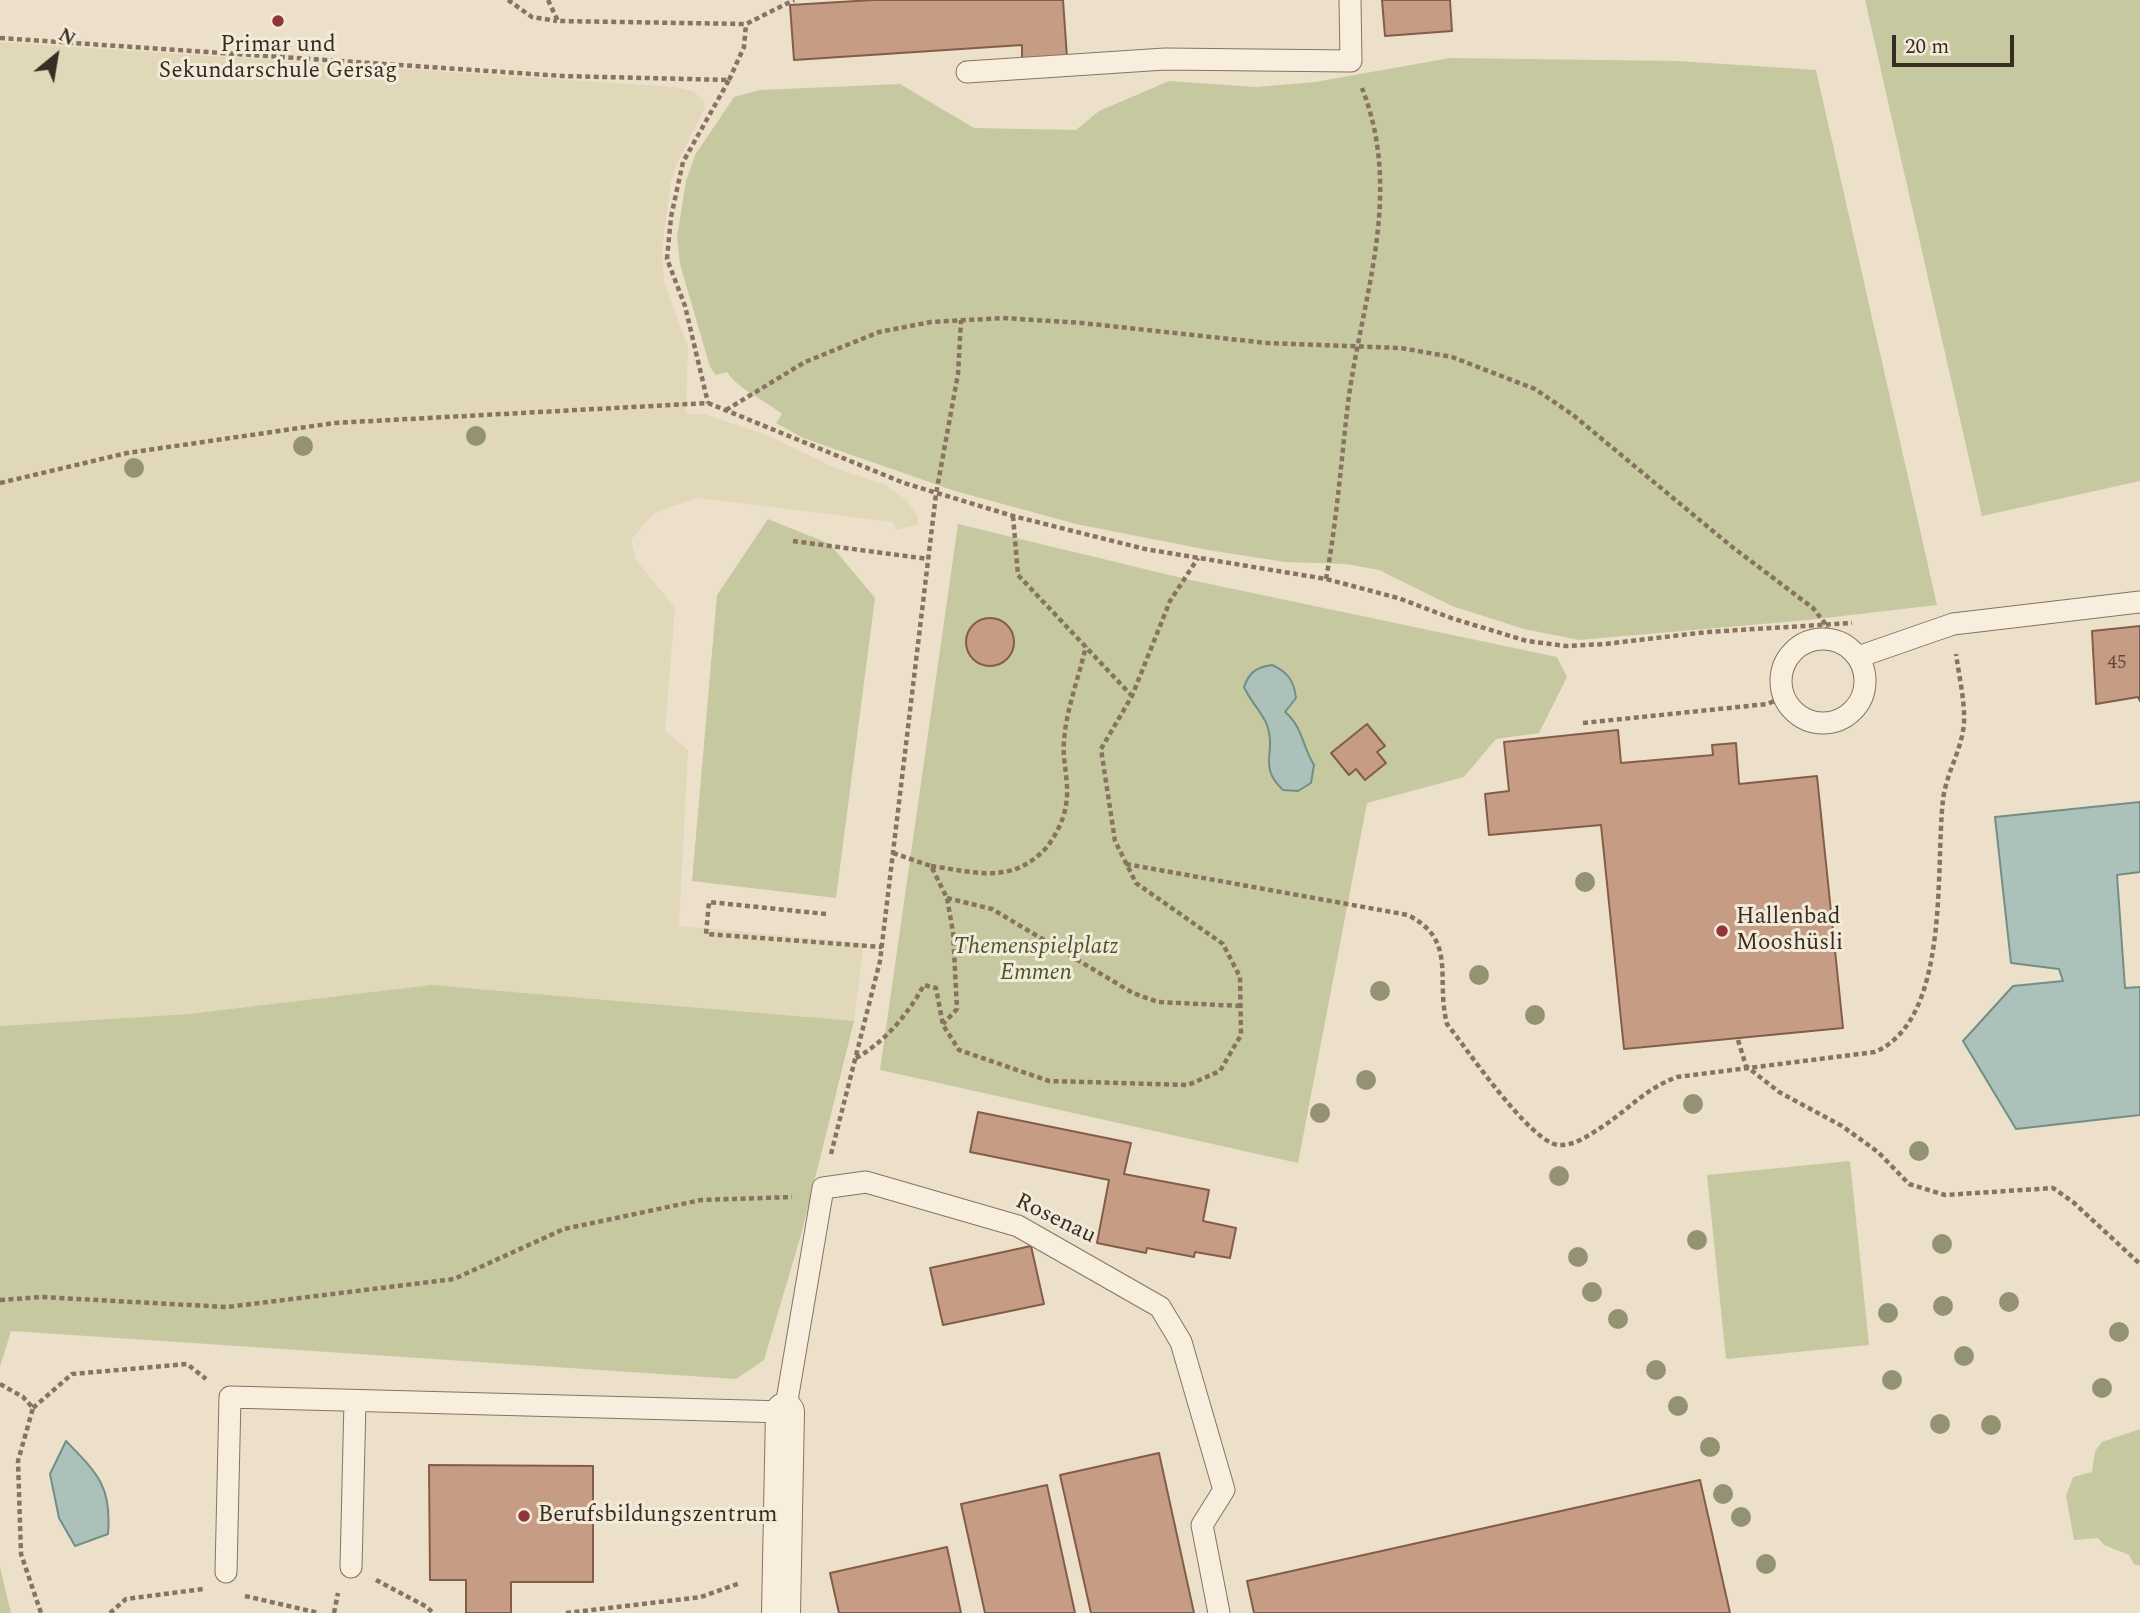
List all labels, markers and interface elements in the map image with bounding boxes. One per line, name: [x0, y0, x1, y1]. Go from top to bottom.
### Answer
marker: Primar und Sekundarschule Gersag: [270, 13, 286, 29]
north arrow: [21, 21, 91, 91]
text: N: [53, 21, 81, 54]
scale bar: [1895, 21, 2018, 65]
text: 20 m: [1905, 31, 1949, 63]
place label: Primar und Sekundarschule Gersag: [159, 32, 397, 86]
house number: 45: [2108, 653, 2126, 675]
place label: Hallenbad Mooshüsli: [1736, 904, 1843, 958]
marker: Hallenbad Mooshüsli: [1714, 923, 1730, 939]
park label: Themenspielplatz Emmen: [953, 934, 1119, 988]
street label: Rosenau: [1010, 1189, 1100, 1251]
place label: Berufsbildungszentrum: [538, 1502, 778, 1530]
marker: Berufsbildungszentrum: [516, 1508, 532, 1524]

